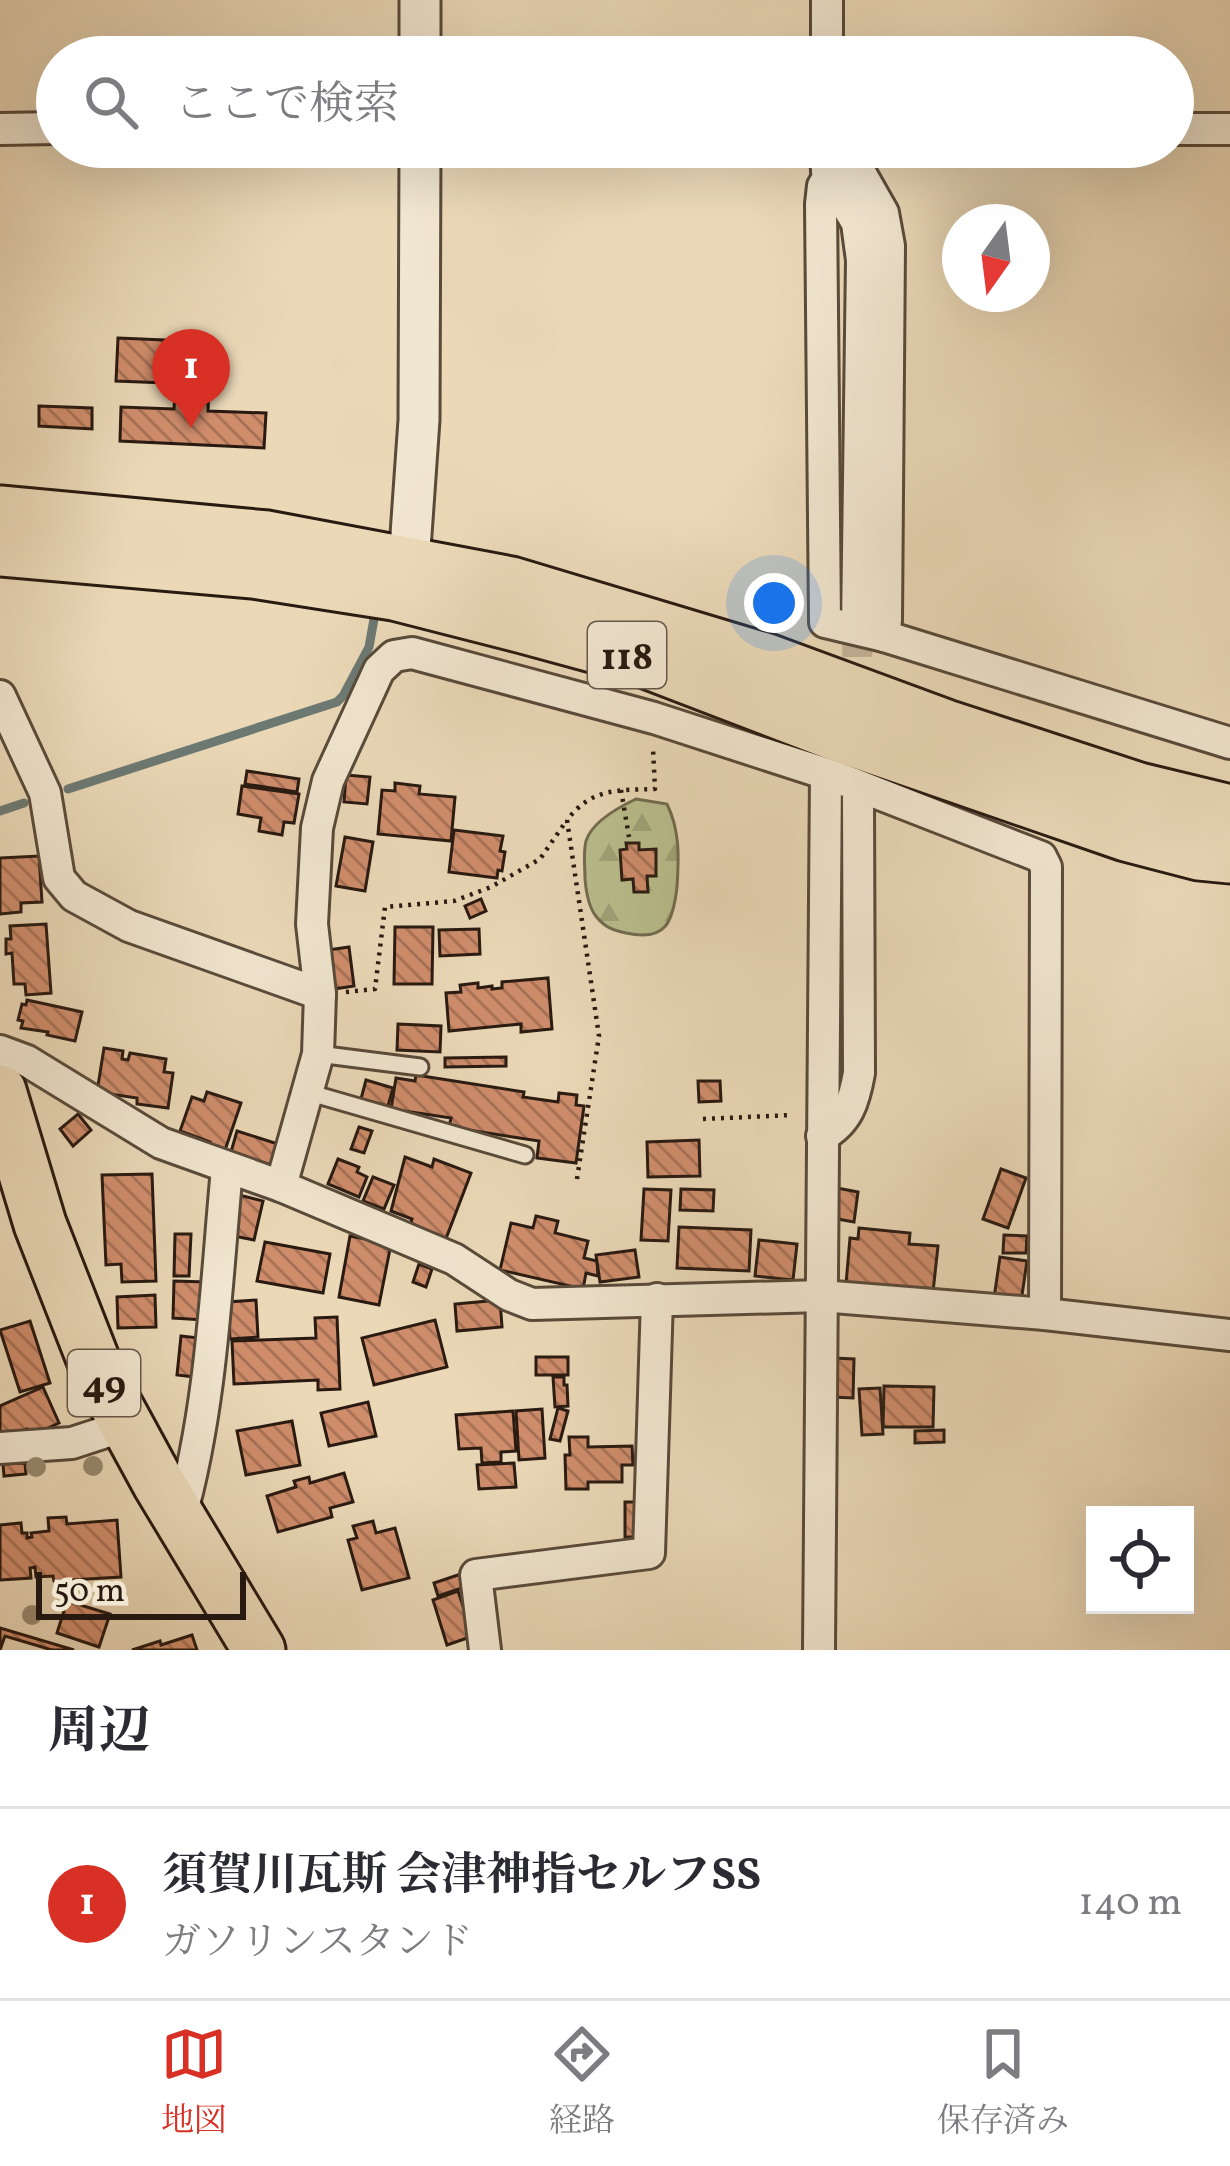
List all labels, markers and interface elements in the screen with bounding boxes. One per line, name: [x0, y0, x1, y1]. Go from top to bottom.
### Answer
search box: [36, 36, 1194, 168]
icon: search: [78, 69, 144, 135]
text: ここで検索: [174, 75, 399, 138]
north arrow: [942, 204, 1050, 312]
pin: 1: [152, 329, 230, 428]
your location: [744, 573, 804, 633]
road number: 118: [588, 622, 666, 688]
road number: 49: [68, 1350, 140, 1416]
map controls: [1086, 1506, 1194, 1614]
button: locate: [1086, 1506, 1194, 1614]
scale bar: [36, 1566, 246, 1619]
text: 50 m: [54, 1570, 125, 1616]
text: 周辺: [48, 1698, 150, 1769]
text: 須賀川瓦斯 会津神指セルフSS: [162, 1846, 761, 1909]
text: 1: [79, 1877, 95, 1931]
text: 140 m: [1079, 1877, 1182, 1931]
text: ガソリンスタンド: [162, 1917, 473, 1971]
tab: 地図: [161, 2021, 227, 2146]
tab: 経路: [549, 2021, 615, 2146]
tab: 保存済み: [937, 2021, 1069, 2146]

